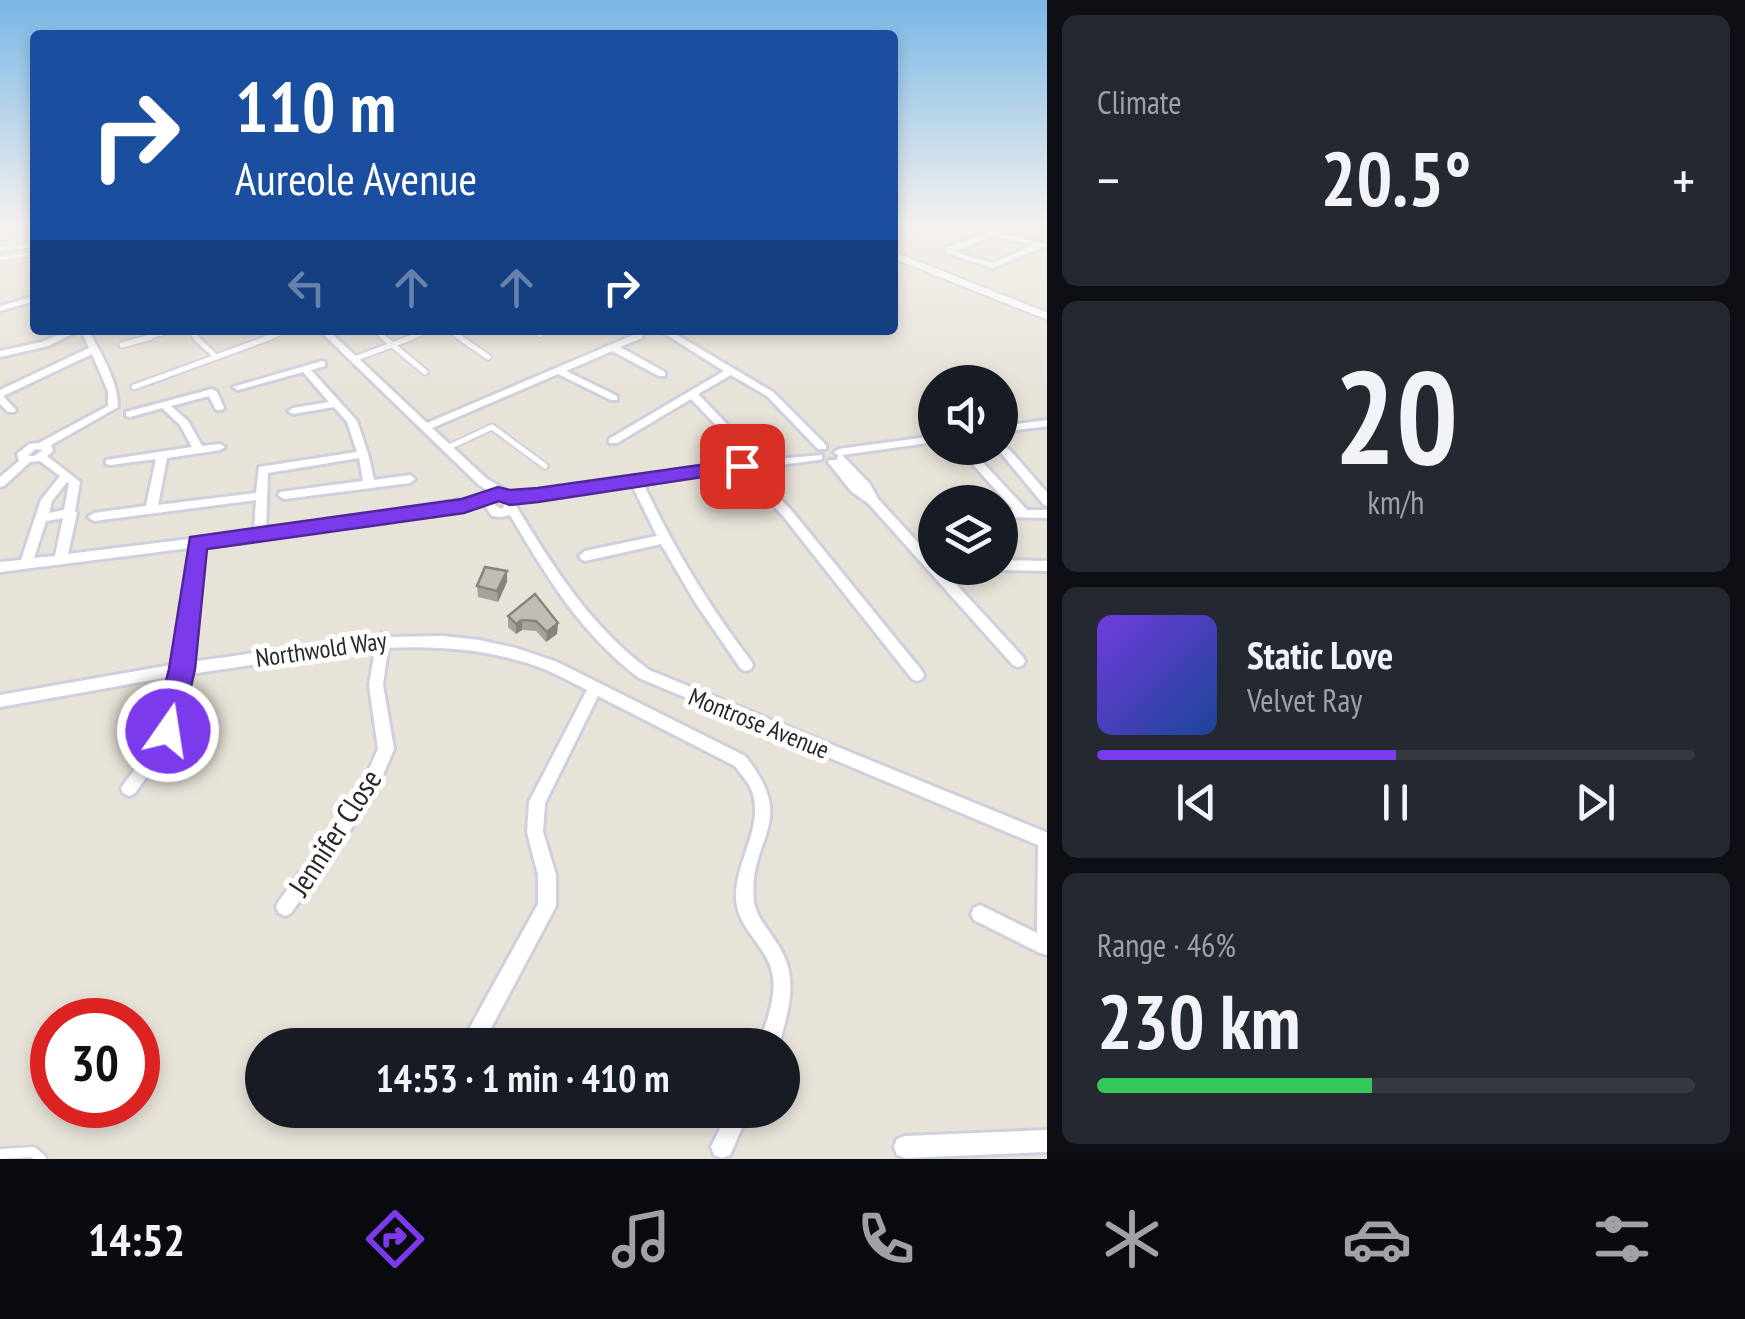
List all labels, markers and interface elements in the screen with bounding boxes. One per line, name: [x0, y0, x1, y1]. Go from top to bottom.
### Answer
text: 110 m: [235, 61, 396, 151]
icon: right: [70, 70, 200, 200]
text: Climate: [1097, 81, 1181, 123]
text: 20.5°: [1321, 130, 1471, 227]
text: −: [1097, 144, 1120, 215]
text: +: [1672, 144, 1695, 215]
text: Aureole Avenue: [235, 149, 477, 207]
icon: left: [279, 260, 334, 315]
icon: ahead: [384, 260, 439, 315]
icon: ahead: [489, 260, 544, 315]
icon: right: [594, 260, 649, 315]
text: 20: [1334, 332, 1458, 500]
map controls: [918, 365, 1018, 585]
button: sound: [918, 365, 1018, 465]
pin: [700, 424, 785, 509]
icon: arrive: [715, 439, 770, 494]
text: km/h: [1368, 481, 1424, 523]
button: layers: [918, 485, 1018, 585]
street label: Northwold Way: [254, 624, 389, 674]
text: Static Love: [1247, 630, 1393, 679]
position arrow: [116, 679, 220, 783]
text: Velvet Ray: [1247, 679, 1362, 721]
street label: Montrose Avenue: [684, 680, 834, 766]
street label: Jennifer Close: [278, 761, 389, 903]
icon: previous: [1169, 775, 1224, 830]
icon: pause: [1368, 775, 1423, 830]
icon: next: [1568, 775, 1623, 830]
text: Range · 46%: [1097, 924, 1236, 966]
text: 230 km: [1097, 973, 1301, 1070]
speed limit sign: 30: [30, 998, 160, 1128]
text: 14:53 · 1 min · 410 m: [376, 1053, 669, 1102]
icon: directions: [360, 1204, 430, 1274]
icon: music: [606, 1204, 676, 1274]
icon: phone: [851, 1204, 921, 1274]
icon: climate: [1097, 1204, 1167, 1274]
icon: car: [1342, 1204, 1412, 1274]
icon: filters: [1587, 1204, 1657, 1274]
text: 14:52: [88, 1210, 185, 1268]

